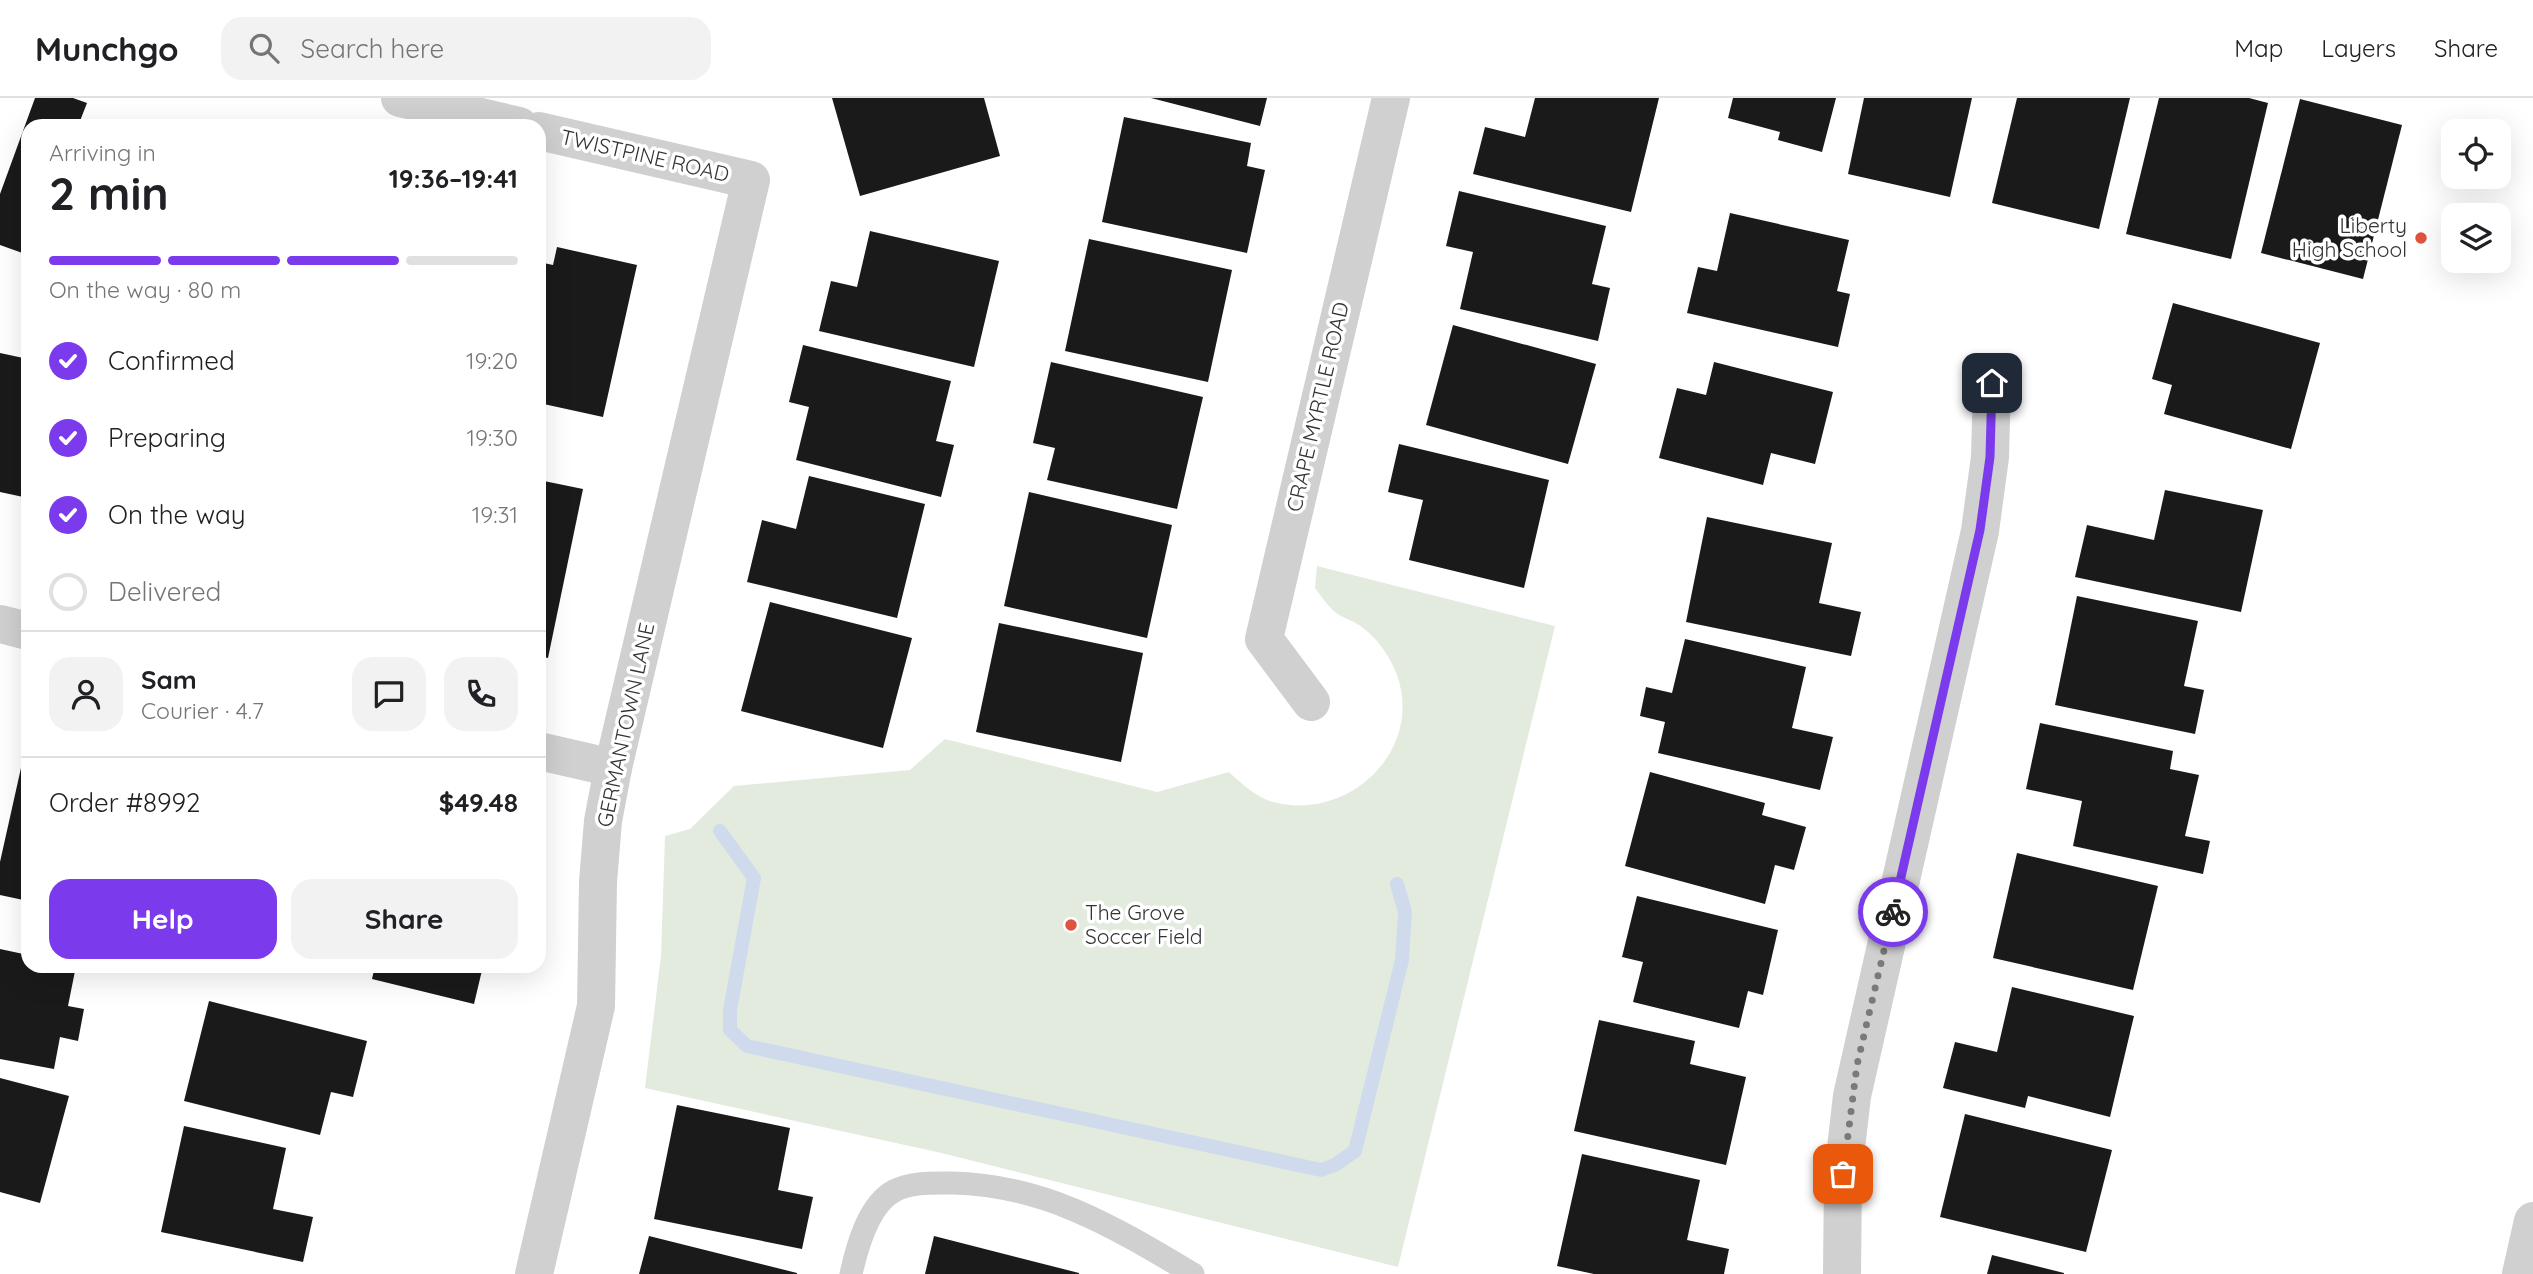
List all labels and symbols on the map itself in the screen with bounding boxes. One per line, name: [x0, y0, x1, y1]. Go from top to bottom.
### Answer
street label: TWISTPINE ROAD: [558, 123, 732, 187]
place label: Liberty High School: [2292, 212, 2407, 262]
marker: Liberty High School: [2413, 230, 2429, 246]
street label: CRAPE MYRTLE ROAD: [1280, 299, 1354, 514]
pin: [1962, 353, 2022, 413]
street label: GERMANTOWN LANE: [591, 620, 659, 829]
courier: [1858, 877, 1928, 947]
place label: The Grove Soccer Field: [1085, 899, 1203, 949]
marker: The Grove Soccer Field: [1063, 917, 1079, 933]
pin: [1813, 1144, 1873, 1204]

